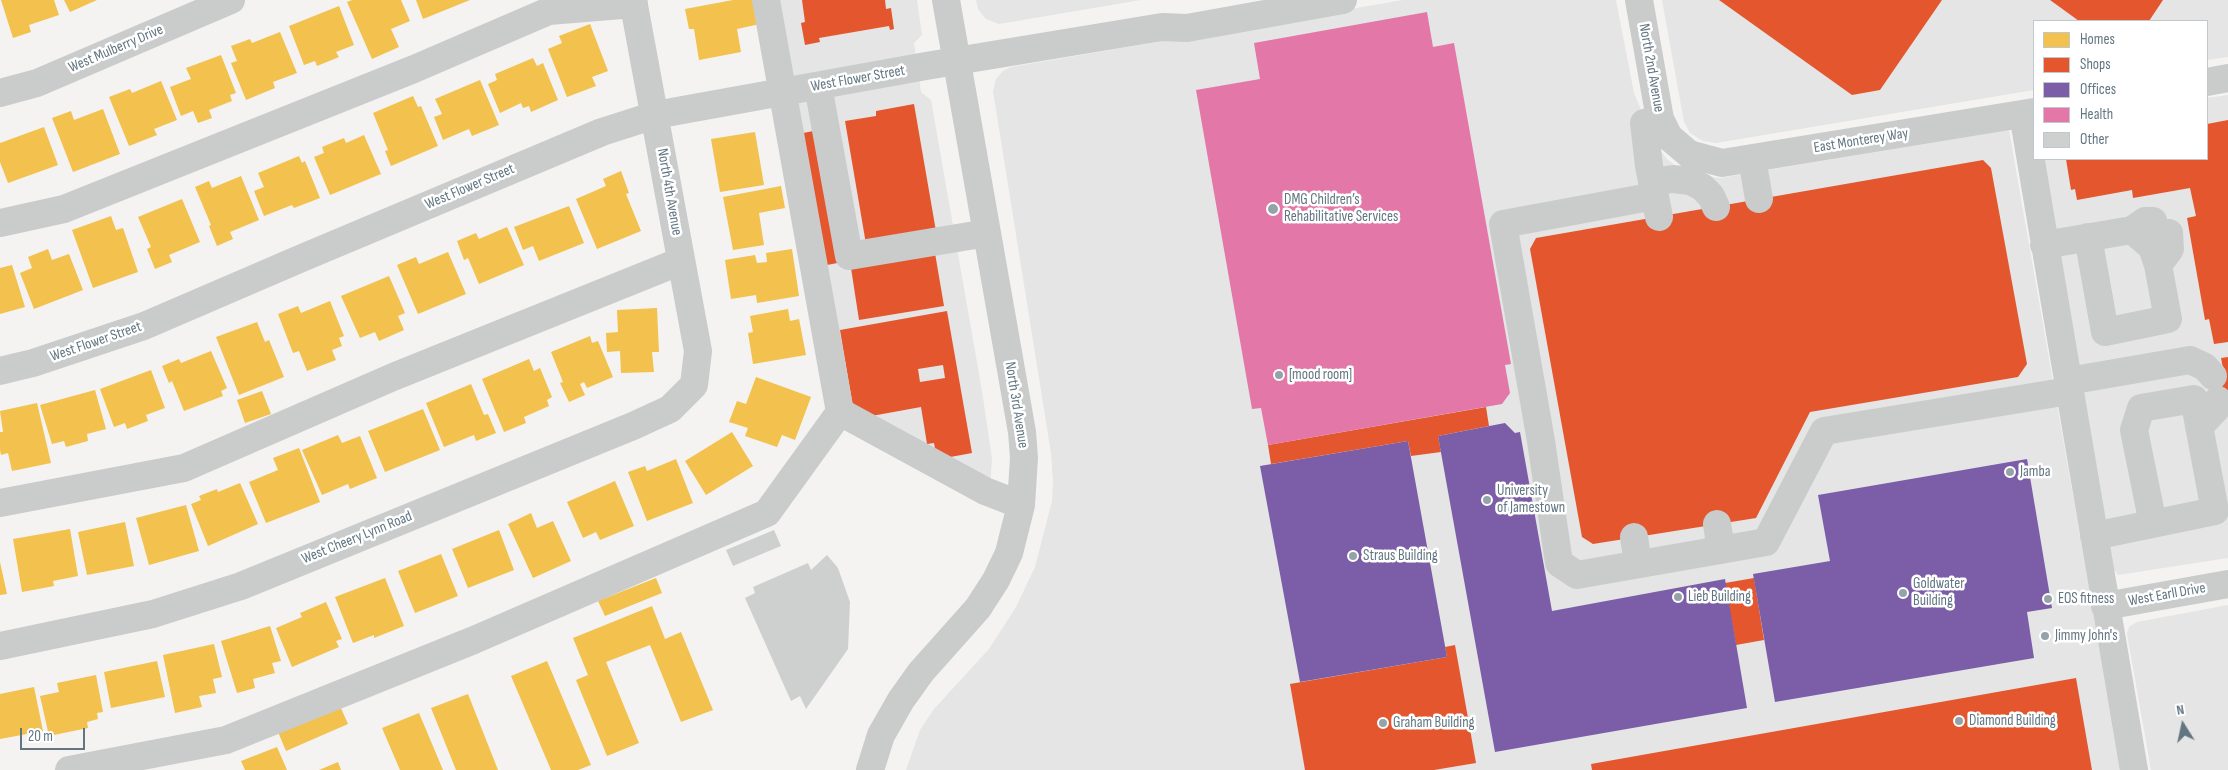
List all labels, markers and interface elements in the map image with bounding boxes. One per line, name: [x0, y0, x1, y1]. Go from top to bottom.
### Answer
legend: [2033, 20, 2208, 160]
street label: West Mulberry Drive: [66, 21, 166, 77]
street label: North 2nd Avenue: [1634, 22, 1668, 114]
text: Homes: [2080, 30, 2115, 49]
text: Shops: [2080, 55, 2111, 74]
street label: West Flower Street: [810, 62, 906, 96]
text: Offices: [2080, 80, 2116, 99]
text: Health: [2080, 105, 2113, 124]
street label: East Monterey Way: [1813, 125, 1909, 157]
text: Other: [2080, 130, 2109, 149]
street label: North 4th Avenue: [652, 147, 686, 237]
street label: West Flower Street: [423, 160, 517, 214]
place label: DMG Children’s Rehabilitative Services: [1284, 191, 1398, 226]
marker: DMG Children’s Rehabilitative Services: [1266, 202, 1280, 216]
street label: West Flower Street: [48, 318, 144, 366]
street label: North 3rd Avenue: [1000, 360, 1032, 450]
place label: [mood room]: [1289, 366, 1352, 384]
marker: [mood room]: [1273, 369, 1285, 381]
place label: Jamba: [2020, 463, 2050, 481]
marker: Jamba: [2004, 466, 2016, 478]
place label: University of Jamestown: [1497, 482, 1565, 517]
marker: University of Jamestown: [1481, 494, 1493, 506]
street label: West Cheery Lynn Road: [299, 508, 415, 568]
place label: Straus Building: [1363, 547, 1438, 565]
marker: Straus Building: [1347, 550, 1359, 562]
place label: Goldwater Building: [1913, 575, 1965, 610]
street label: West Earll Drive: [2127, 579, 2207, 611]
marker: Goldwater Building: [1897, 587, 1909, 599]
place label: Lieb Building: [1688, 588, 1751, 606]
place label: EOS fitness: [2058, 590, 2114, 608]
marker: Lieb Building: [1672, 591, 1684, 603]
marker: EOS fitness: [2042, 593, 2054, 605]
place label: Jimmy John's: [2055, 627, 2118, 645]
marker: Jimmy John's: [2039, 630, 2051, 642]
north arrow: [2158, 700, 2208, 750]
text: N: [2175, 701, 2185, 719]
place label: Diamond Building: [1969, 712, 2056, 730]
place label: Graham Building: [1393, 714, 1475, 732]
marker: Diamond Building: [1953, 715, 1965, 727]
marker: Graham Building: [1377, 717, 1389, 729]
scale bar: [22, 718, 88, 750]
text: 20 m: [28, 727, 53, 746]

